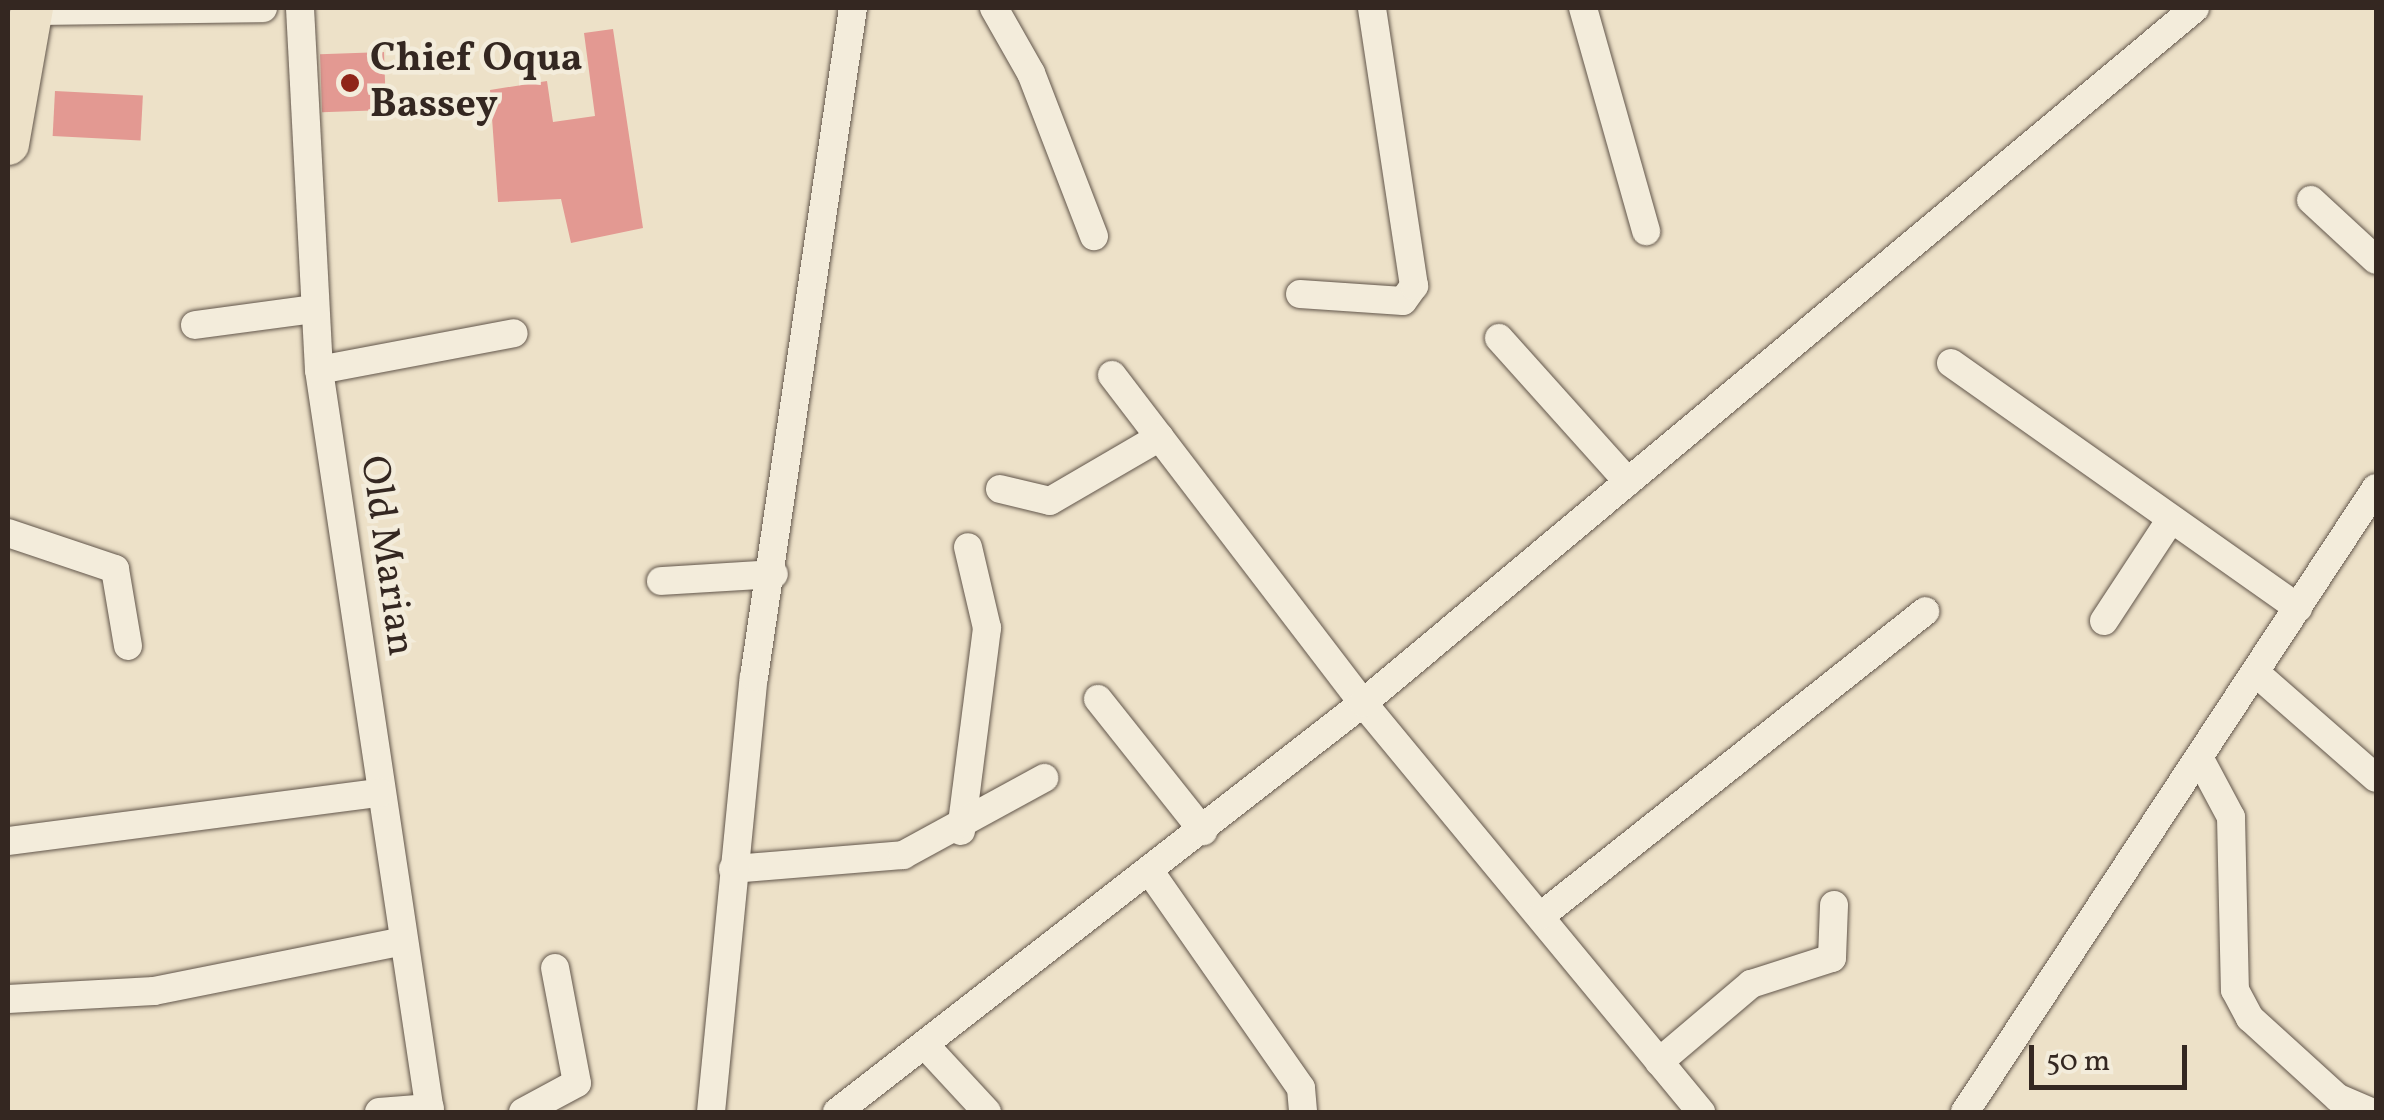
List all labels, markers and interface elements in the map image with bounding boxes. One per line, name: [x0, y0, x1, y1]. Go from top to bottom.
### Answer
place label: Chief Oqua Bassey: [370, 36, 580, 130]
marker: Chief Oqua Bassey: [339, 72, 361, 94]
street label: Old Marian: [348, 453, 424, 659]
scale bar: [2034, 1025, 2192, 1087]
text: 50 m: [2046, 1041, 2110, 1083]

